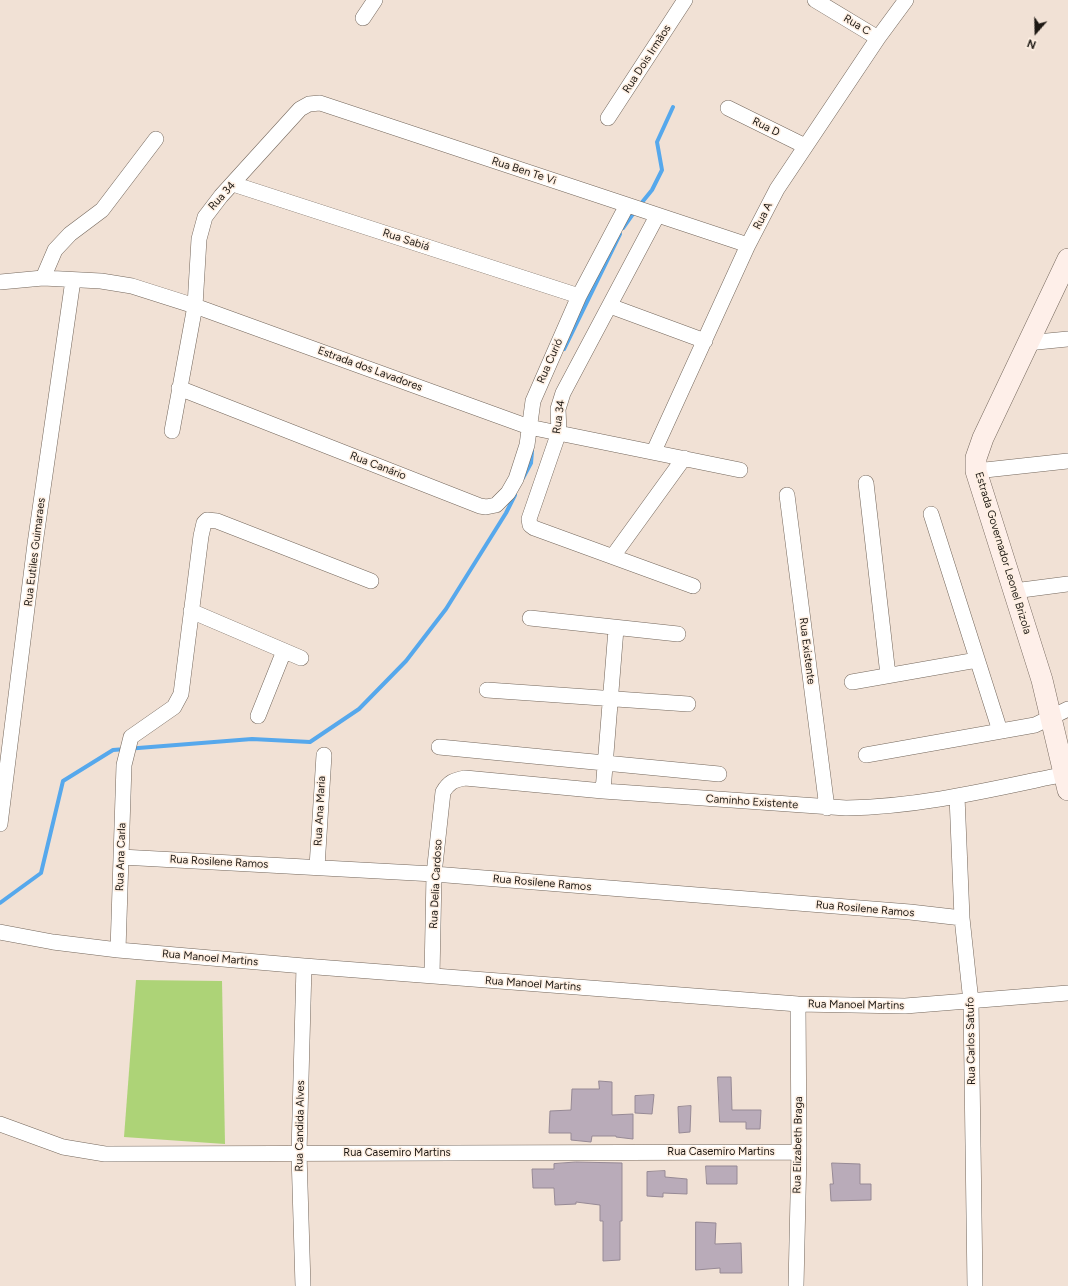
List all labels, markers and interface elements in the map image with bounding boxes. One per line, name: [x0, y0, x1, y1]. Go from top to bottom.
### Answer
street label: Rua C: [841, 12, 873, 38]
north arrow: [1016, 12, 1056, 52]
street label: Rua Dois Irmãos: [620, 22, 674, 96]
text: N: [1026, 36, 1038, 51]
street label: Rua D: [750, 115, 782, 139]
street label: Rua Ben Te Vi: [490, 154, 558, 188]
street label: Rua 34: [206, 179, 238, 213]
street label: Rua A: [751, 200, 775, 232]
street label: Rua Sabiá: [381, 226, 431, 254]
street label: Rua Curió: [534, 336, 566, 386]
street label: Estrada dos Lavadores: [316, 344, 424, 394]
street label: Rua 34: [550, 399, 568, 435]
street label: Rua Canário: [348, 449, 408, 483]
street label: Estrada Governador Leonel Brizola: [972, 470, 1034, 636]
street label: Rua Eutiles Guimaraes: [22, 497, 48, 607]
street label: Rua Existente: [796, 617, 818, 685]
street label: Rua Ana Maria: [312, 776, 328, 846]
street label: Caminho Existente: [705, 792, 799, 812]
street label: Rua Ana Carla: [113, 823, 129, 891]
street label: Rua Delia Cardoso: [427, 839, 445, 929]
street label: Rua Rosilene Ramos: [169, 853, 269, 871]
street label: Rua Rosilene Ramos: [492, 872, 592, 894]
street label: Rua Rosilene Ramos: [815, 898, 915, 920]
street label: Rua Manoel Martins: [161, 947, 259, 969]
street label: Rua Manoel Martins: [484, 974, 582, 994]
street label: Rua Carlos Satufo: [964, 997, 978, 1085]
street label: Rua Manoel Martins: [808, 998, 904, 1012]
street label: Rua Candida Alves: [293, 1080, 307, 1172]
street label: Rua Elizabeth Braga: [791, 1096, 805, 1194]
street label: Rua Casemiro Martins: [667, 1145, 775, 1159]
street label: Rua Casemiro Martins: [343, 1146, 451, 1160]

